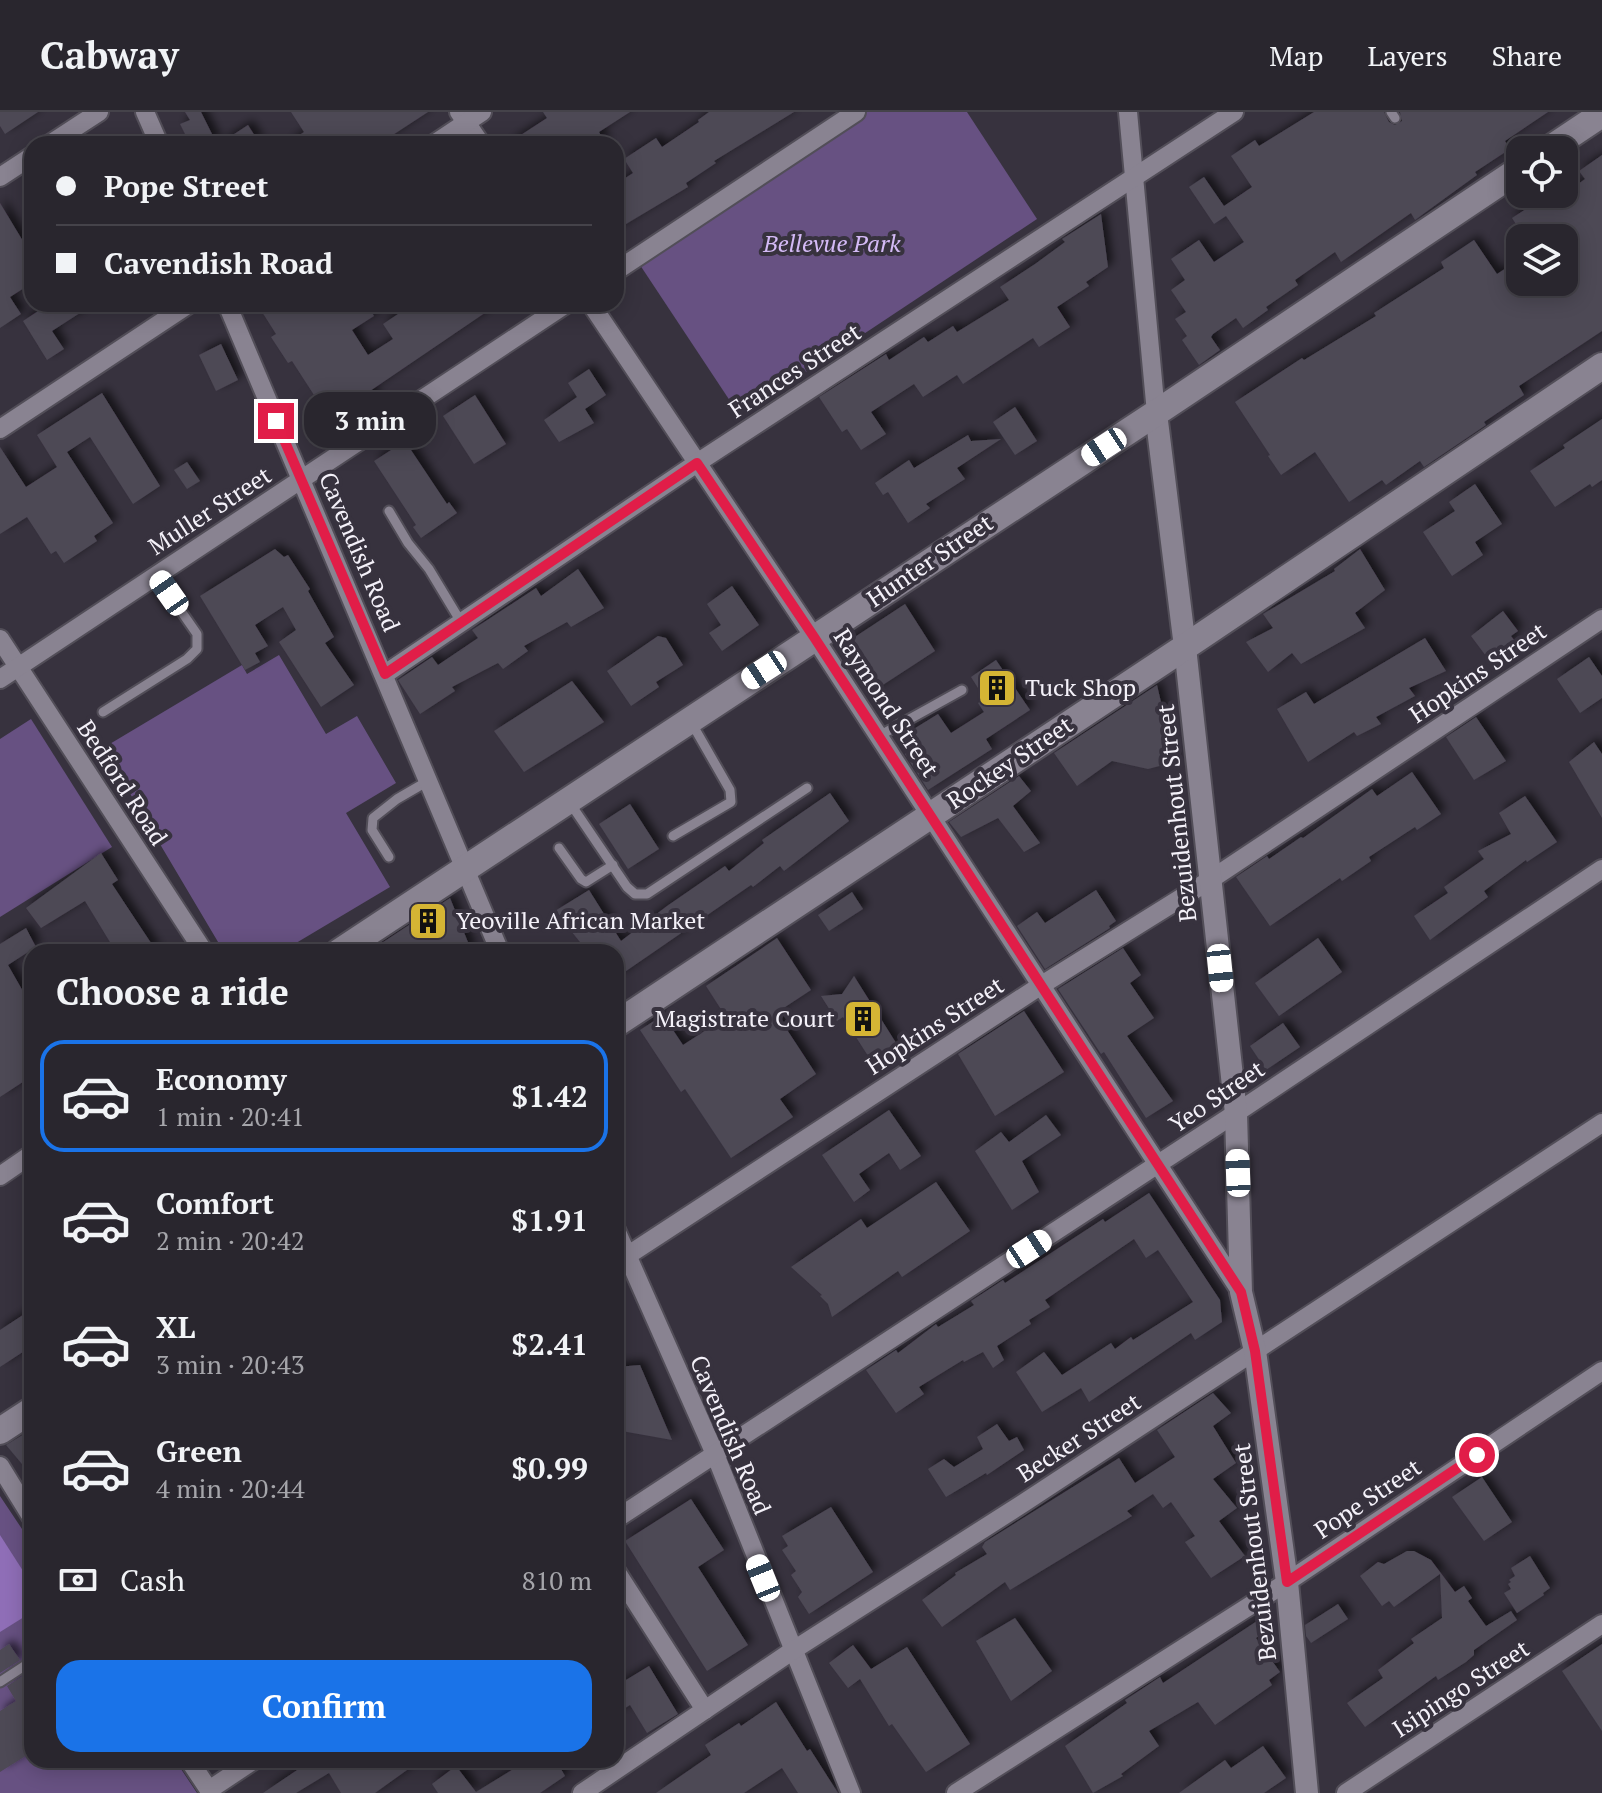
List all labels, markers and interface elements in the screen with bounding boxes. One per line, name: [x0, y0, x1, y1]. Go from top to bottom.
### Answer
text: Cabway: [40, 30, 179, 80]
text: Map: [1269, 37, 1323, 74]
text: Layers: [1367, 37, 1448, 74]
text: Share: [1492, 37, 1562, 74]
map controls: [1506, 136, 1578, 296]
button: locate: [1506, 136, 1578, 208]
text: Pope Street: [104, 166, 268, 206]
button: layers: [1506, 224, 1578, 296]
park label: Bellevue Park: [762, 227, 901, 259]
text: Cavendish Road: [104, 243, 333, 283]
street label: Frances Street: [722, 315, 867, 425]
callout: 3 min: [304, 393, 436, 449]
route end: [258, 403, 294, 439]
text: 3 min: [334, 403, 406, 437]
car: [1077, 424, 1131, 470]
street label: Muller Street: [142, 459, 277, 562]
street label: Cavendish Road: [312, 467, 408, 636]
street label: Hunter Street: [860, 506, 999, 614]
car: [145, 566, 193, 620]
street label: Hopkins Street: [1403, 615, 1552, 730]
street label: Raymond Street: [827, 622, 947, 783]
car: [737, 647, 791, 693]
building icon: Tuck Shop: [976, 667, 1018, 709]
place label: Tuck Shop: [1025, 671, 1136, 703]
street label: Bezuidenhout Street: [1149, 703, 1203, 924]
street label: Rockey Street: [940, 708, 1079, 816]
street label: Bedford Road: [70, 714, 175, 851]
building icon: Yeoville African Market: [407, 900, 449, 942]
place label: Yeoville African Market: [456, 904, 705, 936]
car: [1206, 943, 1234, 993]
text: Choose a ride: [56, 968, 289, 1015]
street label: Hopkins Street: [859, 969, 1010, 1082]
building icon: Magistrate Court: [842, 998, 884, 1040]
place label: Magistrate Court: [655, 1002, 835, 1034]
street label: Yeo Street: [1163, 1053, 1270, 1140]
text: Economy: [156, 1059, 287, 1099]
icon: car: [60, 1060, 132, 1132]
text: $1.42: [511, 1076, 588, 1116]
text: 1 min · 20:41: [156, 1099, 305, 1133]
car: [1225, 1149, 1251, 1197]
text: Comfort: [156, 1183, 274, 1223]
icon: car: [60, 1184, 132, 1256]
text: $1.91: [511, 1200, 588, 1240]
text: 2 min · 20:42: [156, 1223, 305, 1257]
car: [1002, 1226, 1056, 1272]
text: XL: [156, 1307, 195, 1347]
icon: car: [60, 1308, 132, 1380]
text: $2.41: [511, 1324, 588, 1364]
text: 3 min · 20:43: [156, 1347, 305, 1381]
street label: Cavendish Road: [683, 1350, 779, 1519]
street label: Becker Street: [1011, 1385, 1146, 1489]
text: Green: [156, 1431, 242, 1471]
icon: car: [60, 1432, 132, 1504]
route start: [1459, 1437, 1495, 1473]
street label: Bezuidenhout Street: [1225, 1441, 1283, 1663]
text: $0.99: [511, 1448, 588, 1488]
street label: Pope Street: [1308, 1451, 1427, 1546]
text: 4 min · 20:44: [156, 1471, 305, 1505]
car: [743, 1551, 783, 1605]
icon: cash: [56, 1558, 100, 1602]
text: Cash: [120, 1560, 185, 1600]
text: 810 m: [522, 1563, 592, 1597]
street label: Isipingo Street: [1386, 1632, 1535, 1744]
button: Confirm: [56, 1660, 592, 1752]

